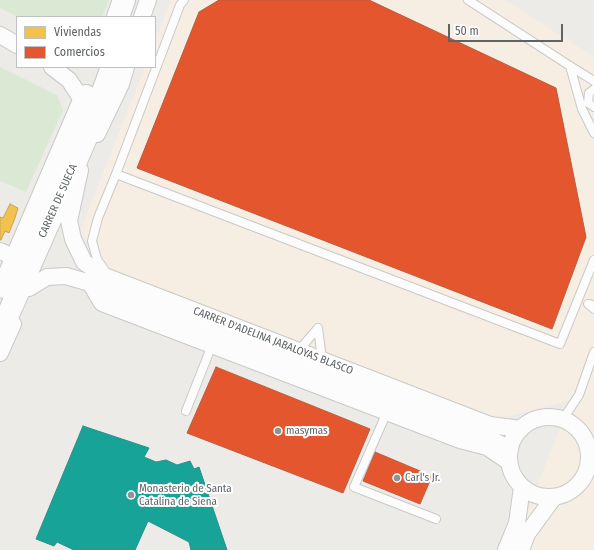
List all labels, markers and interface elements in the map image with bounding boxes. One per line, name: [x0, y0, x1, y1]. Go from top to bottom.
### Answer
legend: [16, 16, 156, 68]
scale bar: [450, 16, 565, 42]
text: 50 m: [455, 24, 479, 38]
text: Viviendas: [54, 25, 101, 39]
text: Comercios: [54, 45, 105, 59]
street label: CARRER DE SUECA: [36, 162, 80, 240]
street label: CARRER D'ADELINA JABALOYAS BLASCO: [191, 304, 355, 378]
place label: masymas: [286, 424, 328, 438]
marker: masymas: [273, 426, 283, 436]
place label: Carl's Jr.: [405, 471, 440, 485]
marker: Carl's Jr.: [392, 473, 402, 483]
place label: Monasterio de Santa Catalina de Siena: [139, 482, 232, 508]
marker: Monasterio de Santa Catalina de Siena: [126, 490, 136, 500]

